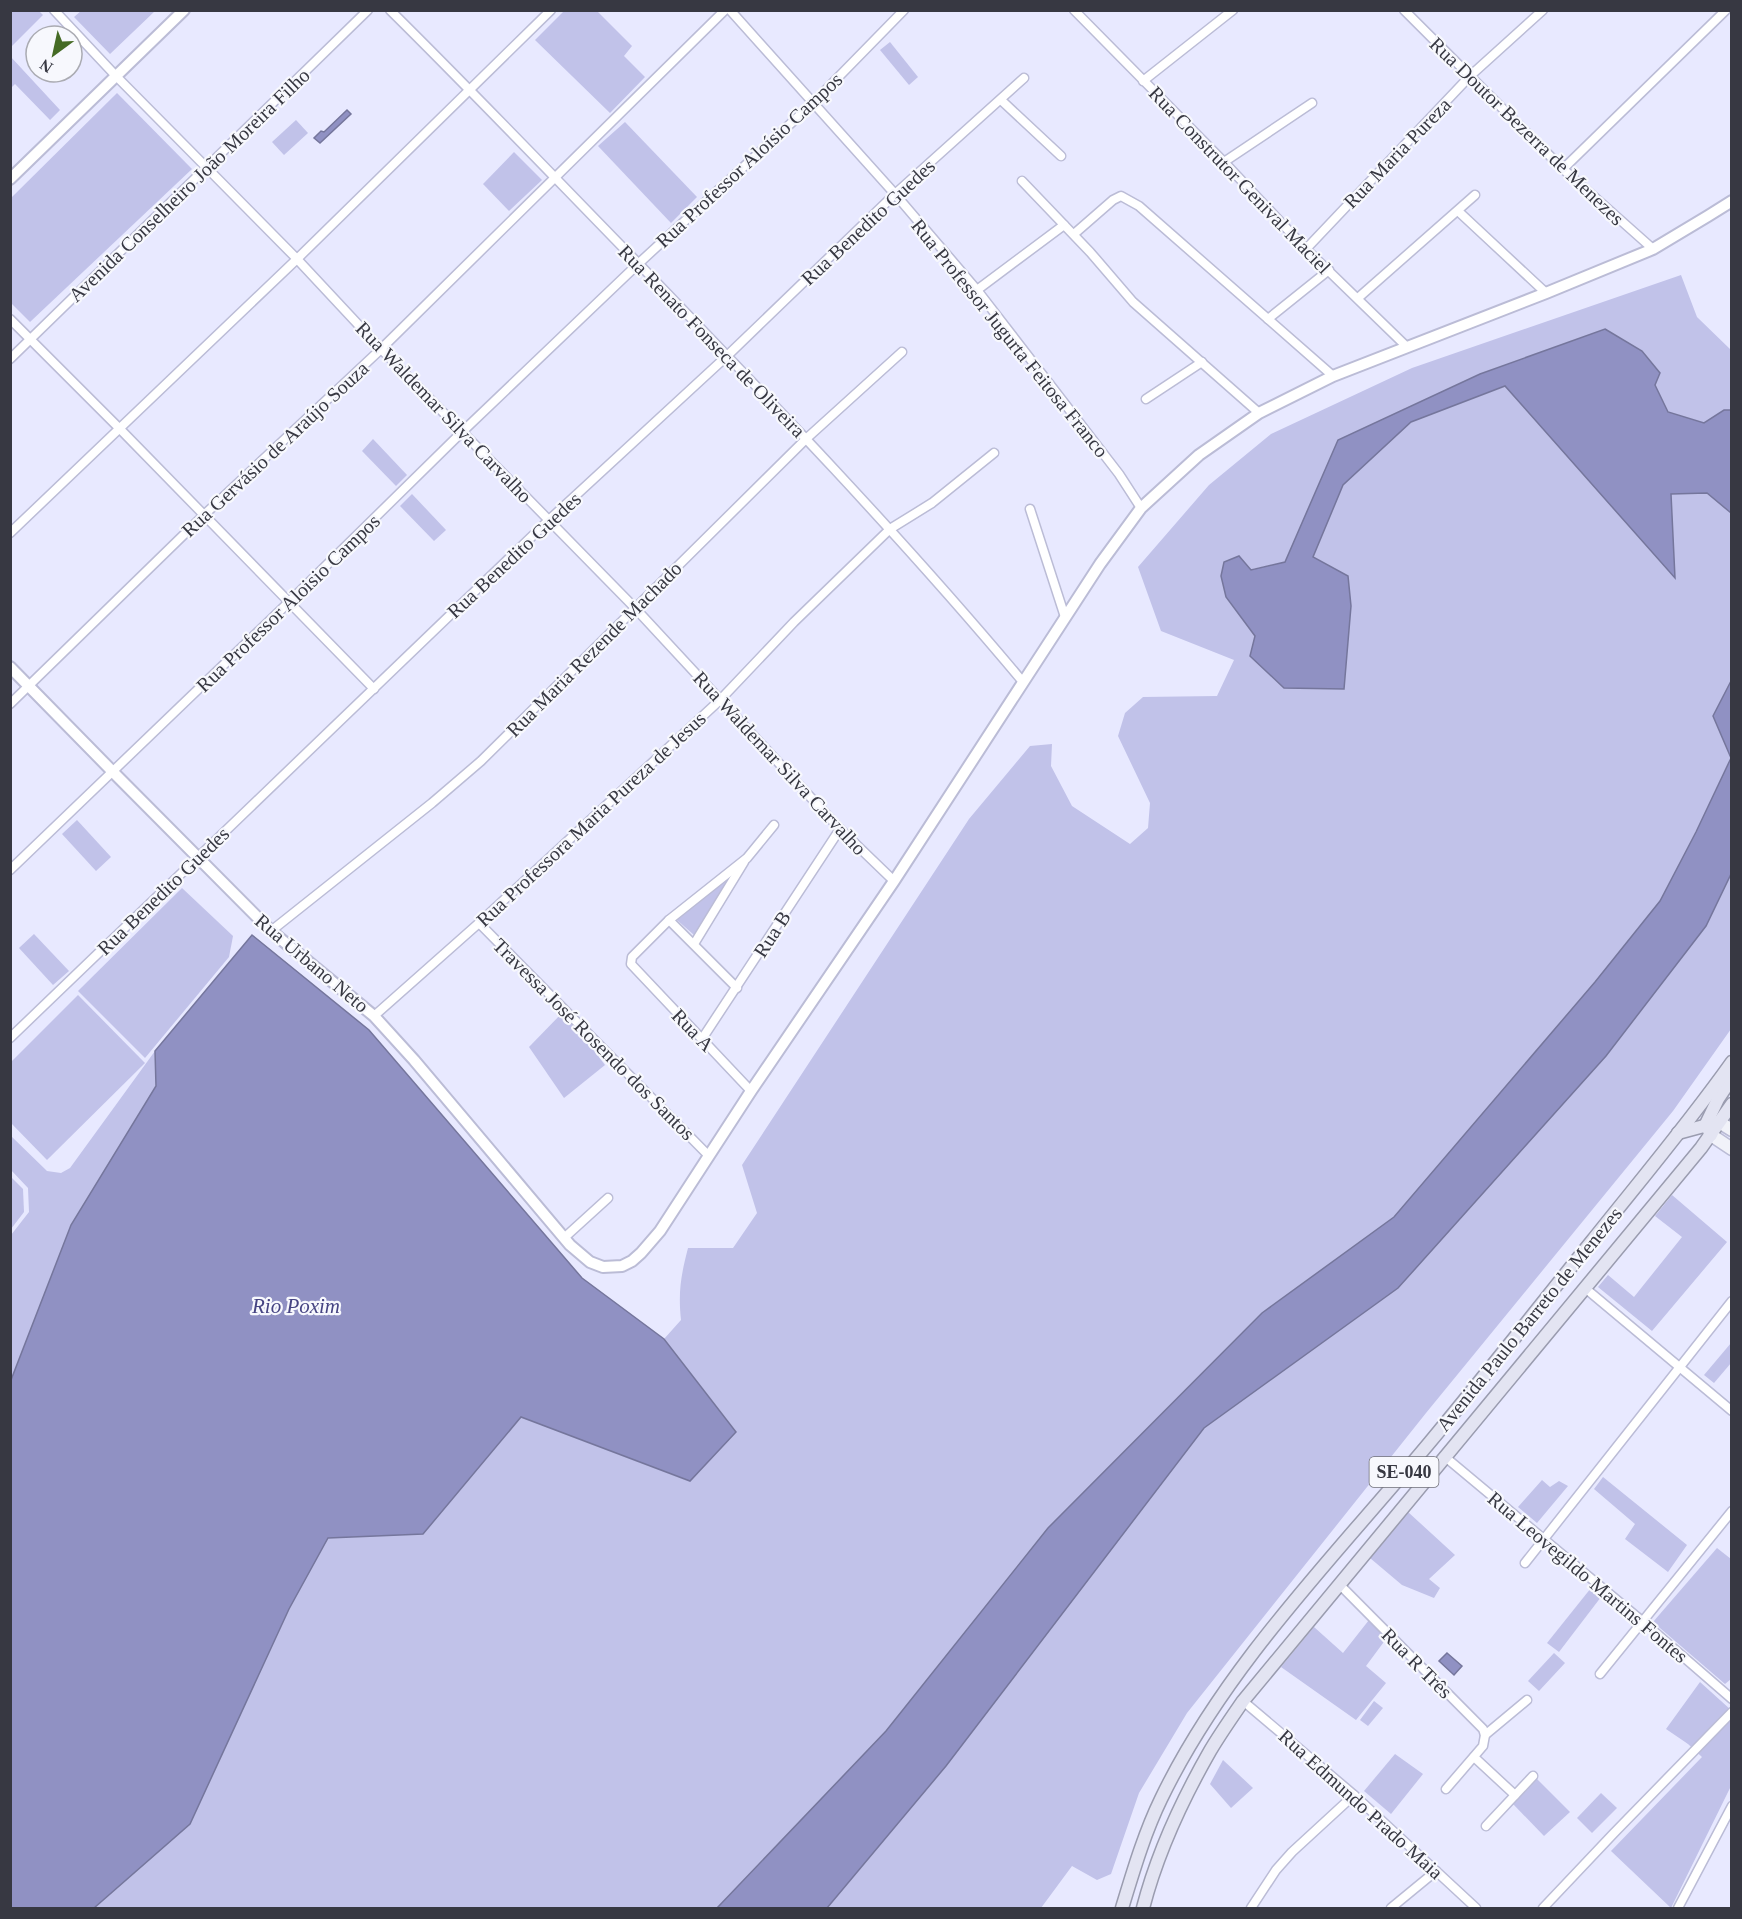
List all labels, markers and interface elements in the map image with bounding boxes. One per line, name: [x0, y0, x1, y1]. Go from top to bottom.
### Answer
north arrow: [24, 24, 84, 84]
street label: Rua Doutor Bezerra de Menezes: [1425, 32, 1629, 230]
text: N: [36, 56, 56, 76]
street label: Avenida Conselheiro João Moreira Filho: [64, 64, 314, 306]
street label: Rua Professor Aloísio Campos: [651, 68, 847, 253]
street label: Rua Construtor Genival Maciel: [1145, 82, 1336, 278]
street label: Rua Maria Pureza: [1339, 93, 1455, 213]
street label: Rua Benedito Guedes: [797, 154, 939, 290]
street label: Rua Professor Jugurta Feitosa Franco: [906, 215, 1113, 462]
street label: Rua Renato Fonseca de Oliveira: [614, 240, 810, 442]
street label: Rua Waldemar Silva Carvalho: [352, 317, 536, 507]
street label: Rua Gervásio de Araújo Souza: [177, 357, 373, 542]
street label: Rua Benedito Guedes: [443, 487, 585, 623]
street label: Rua Professor Aloisio Campos: [192, 509, 385, 697]
street label: Rua Maria Rezende Machado: [502, 557, 686, 741]
street label: Rua Waldemar Silva Carvalho: [689, 667, 871, 859]
street label: Rua Professora Maria Pureza de Jesus: [472, 707, 710, 931]
street label: Rua Benedito Guedes: [93, 822, 234, 959]
street label: Rua B: [749, 907, 795, 961]
street label: Rua Urbano Neto: [251, 909, 373, 1017]
street label: Travessa José Rosendo dos Santos: [489, 934, 699, 1144]
street label: Rua A: [668, 1004, 719, 1056]
street label: Avenida Paulo Barreto de Menezes: [1432, 1202, 1626, 1435]
water label: Rio Poxim: [251, 1294, 340, 1318]
road number: SE-040: [1370, 1457, 1438, 1487]
street label: Rua Leovegildo Martins Fontes: [1483, 1487, 1692, 1668]
street label: Rua R Três: [1377, 1623, 1457, 1703]
street label: Rua Edmundo Prado Maia: [1275, 1725, 1447, 1883]

